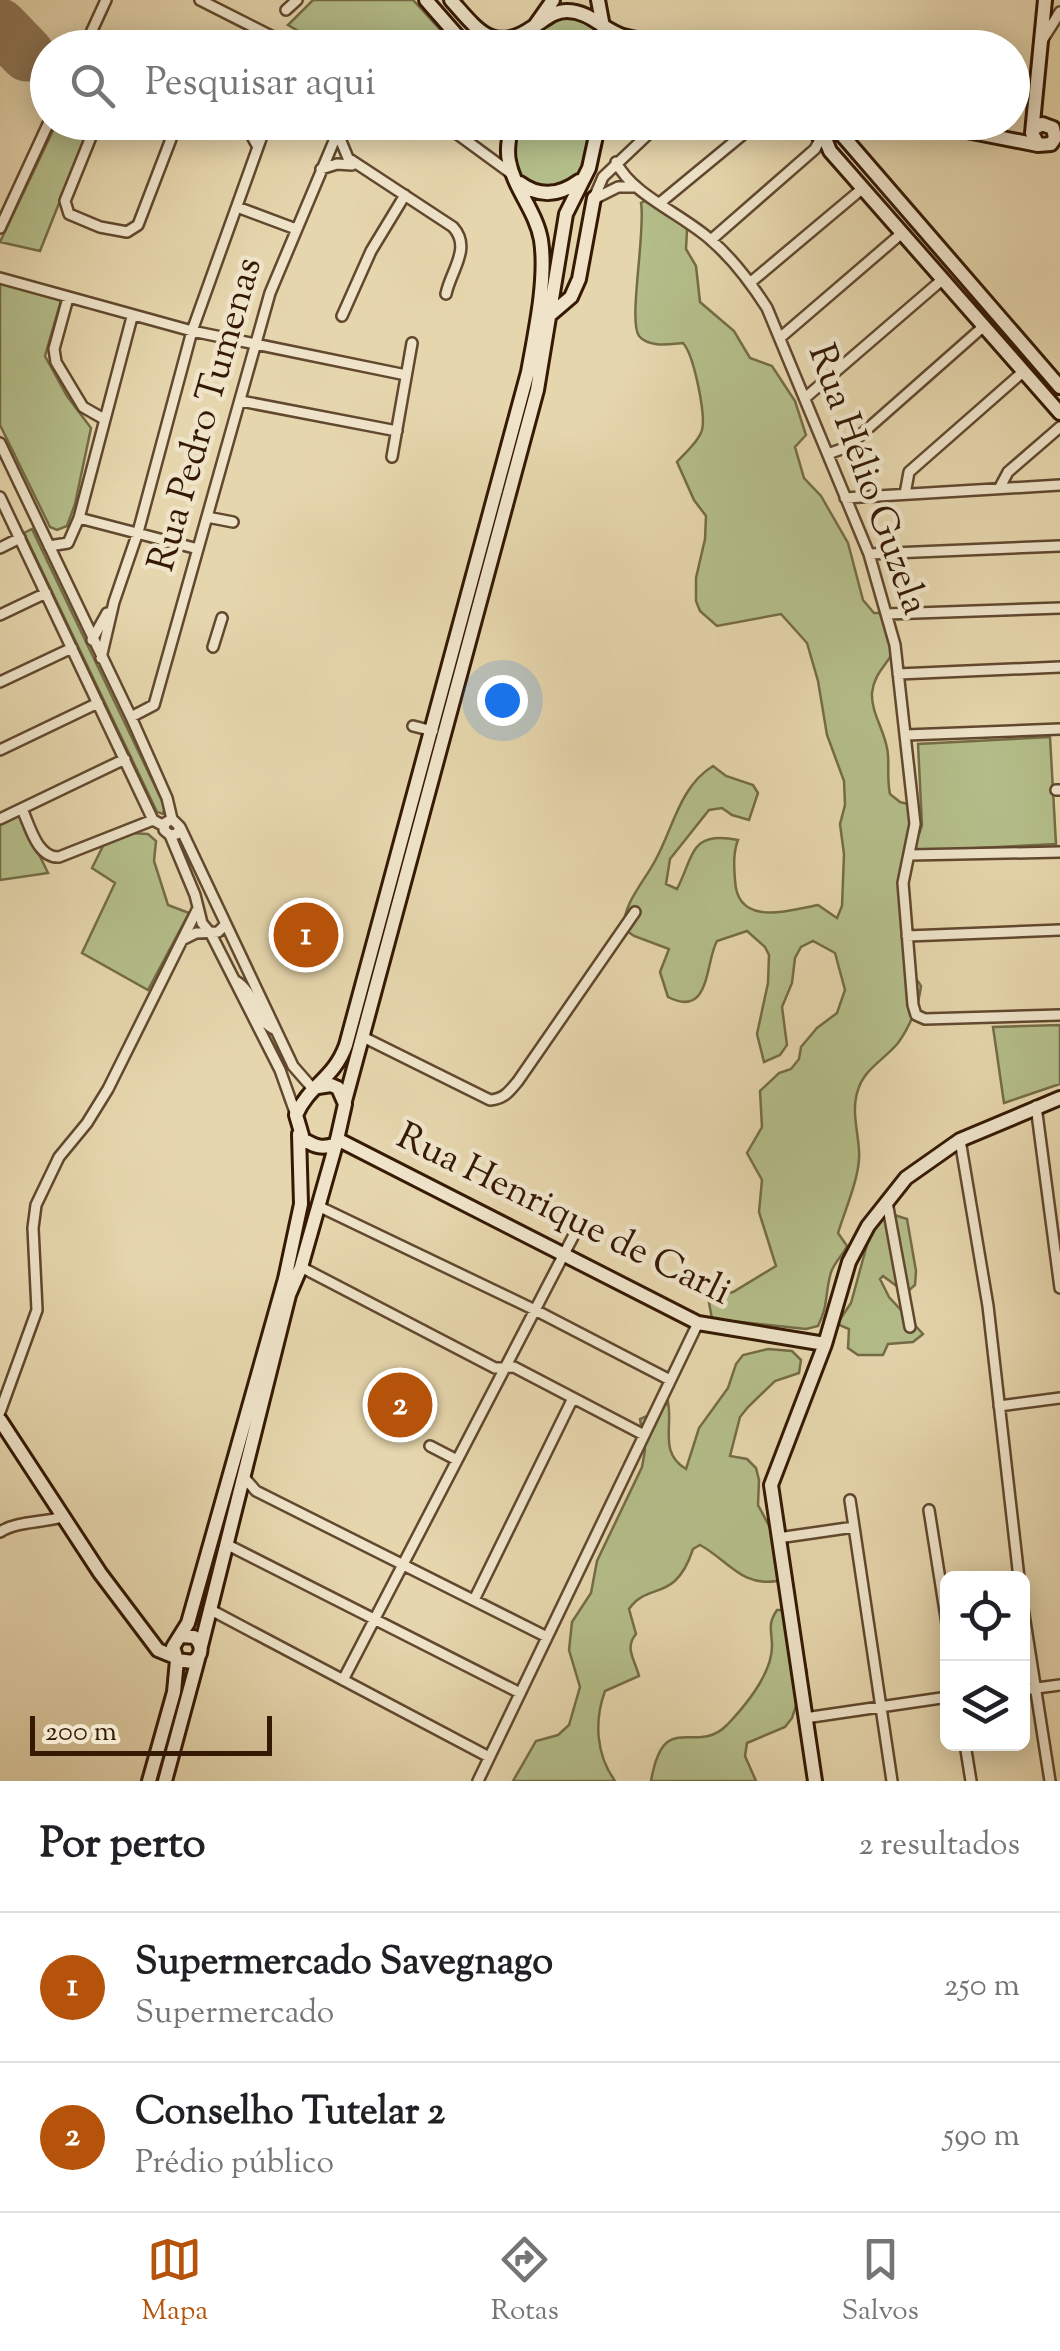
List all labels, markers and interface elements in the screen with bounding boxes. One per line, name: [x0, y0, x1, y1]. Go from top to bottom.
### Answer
search box: [30, 30, 1030, 140]
icon: search: [65, 58, 120, 113]
text: Pesquisar aqui: [145, 58, 376, 112]
street label: Rua Pedro Tumenas: [136, 252, 278, 578]
street label: Rua Hélio Guzela: [792, 337, 940, 623]
your location: [477, 675, 528, 726]
pin: 1: [274, 898, 338, 972]
street label: Rua Henrique de Carli: [387, 1111, 739, 1321]
pin: 2: [368, 1368, 432, 1442]
map controls: [940, 1571, 1030, 1751]
button: locate: [940, 1571, 1030, 1661]
button: layers: [940, 1661, 1030, 1751]
scale bar: [30, 1711, 272, 1756]
text: 200 m: [45, 1713, 117, 1753]
text: Por perto: [40, 1816, 206, 1876]
text: 2 resultados: [859, 1823, 1020, 1869]
text: Supermercado Savegnago: [135, 1937, 553, 1991]
text: 1: [67, 1964, 78, 2010]
text: 250 m: [944, 1964, 1020, 2010]
text: Supermercado: [135, 1991, 334, 2037]
text: Conselho Tutelar 2: [135, 2087, 445, 2141]
text: 2: [65, 2114, 80, 2160]
text: 590 m: [943, 2114, 1020, 2160]
text: Prédio público: [135, 2141, 334, 2187]
tab: Mapa: [141, 2232, 208, 2332]
tab: Rotas: [491, 2232, 559, 2332]
tab: Salvos: [841, 2232, 919, 2332]

